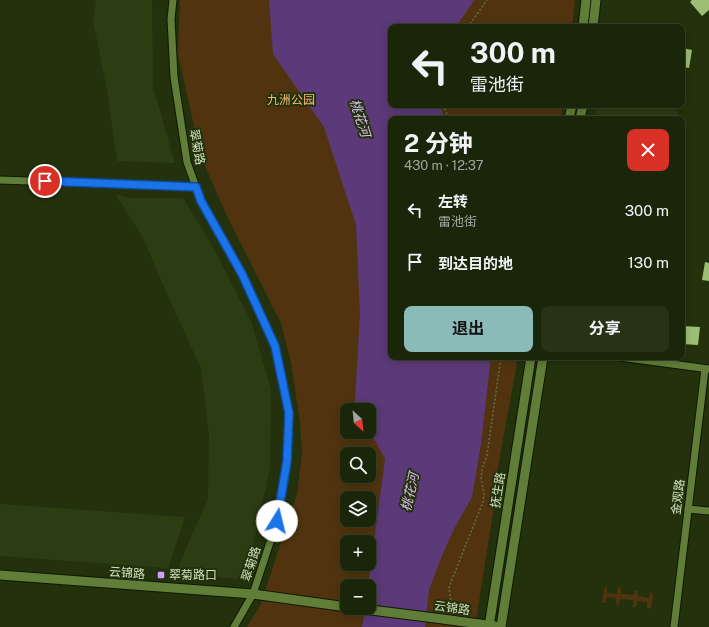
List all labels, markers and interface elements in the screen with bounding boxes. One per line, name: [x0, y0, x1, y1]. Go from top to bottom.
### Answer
text: 300 m: [470, 36, 556, 69]
icon: left: [404, 40, 456, 92]
text: 雷池街: [470, 74, 524, 95]
park label: 九洲公园: [267, 93, 315, 107]
water label: 桃花河: [347, 97, 374, 142]
street label: 翠菊路: [187, 128, 207, 166]
text: 2 分钟: [404, 129, 473, 157]
button: close: [627, 129, 669, 171]
text: 430 m · 12:37: [404, 158, 484, 173]
pin: [28, 164, 62, 198]
icon: arrive: [34, 170, 56, 192]
text: 左转: [438, 193, 468, 210]
icon: left: [404, 199, 426, 221]
text: 300 m: [625, 202, 669, 219]
text: 雷池街: [438, 214, 477, 229]
icon: arrive: [404, 251, 426, 273]
text: 130 m: [628, 254, 669, 271]
text: 到达目的地: [438, 255, 513, 272]
button: 退出: [404, 306, 533, 352]
button: 分享: [541, 306, 669, 352]
north arrow: [340, 403, 376, 439]
map controls: [340, 403, 376, 615]
button: search: [340, 447, 376, 483]
water label: 桃花河: [398, 468, 422, 513]
street label: 抚生路: [488, 471, 508, 509]
street label: 金观路: [669, 478, 687, 516]
button: layers: [340, 491, 376, 527]
position arrow: [256, 500, 298, 542]
button: +: [340, 535, 376, 571]
street label: 翠菊路: [239, 545, 263, 583]
street label: 云锦路: [109, 565, 145, 581]
place label: 翠菊路口: [169, 568, 217, 582]
marker: 翠菊路口: [156, 570, 166, 580]
button: −: [340, 579, 376, 615]
street label: 云锦路: [433, 599, 471, 617]

